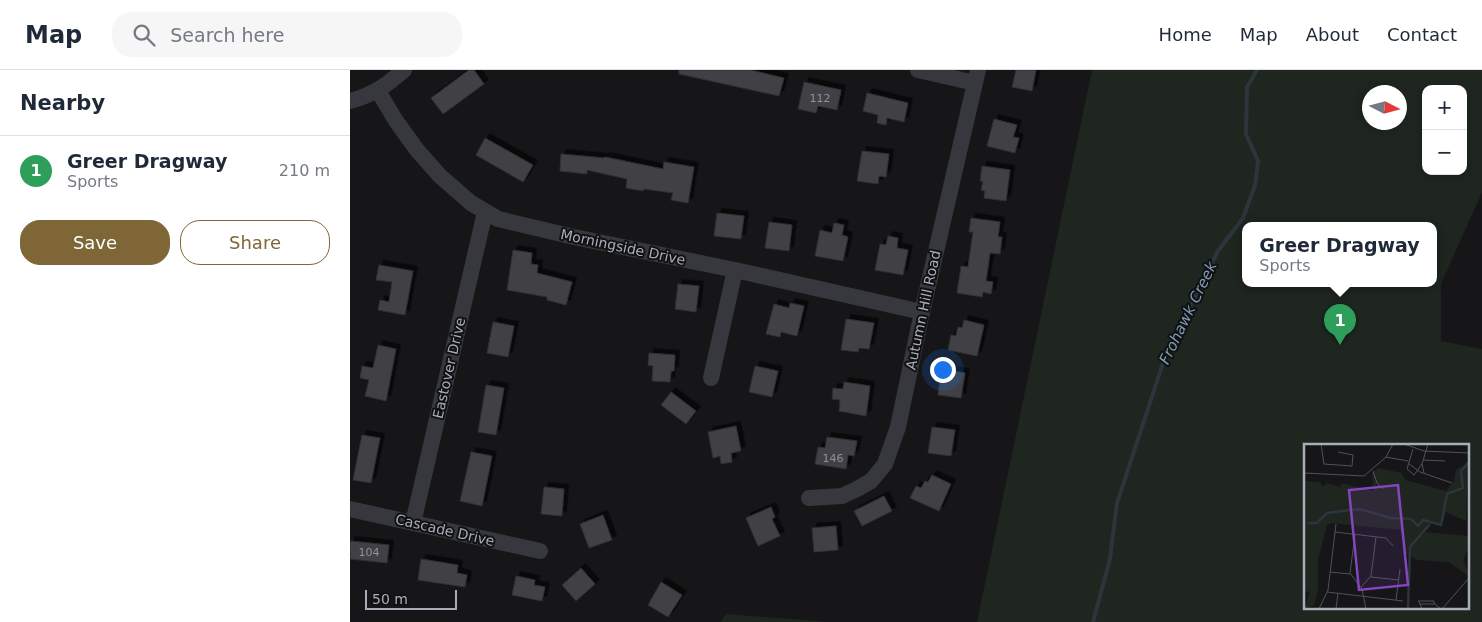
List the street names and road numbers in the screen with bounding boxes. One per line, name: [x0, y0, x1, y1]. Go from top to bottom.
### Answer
street label: Morningside Drive: [559, 226, 687, 268]
street label: Autumn Hill Road: [903, 249, 943, 371]
street label: Eastover Drive: [430, 316, 468, 420]
street label: Cascade Drive: [394, 511, 496, 549]

